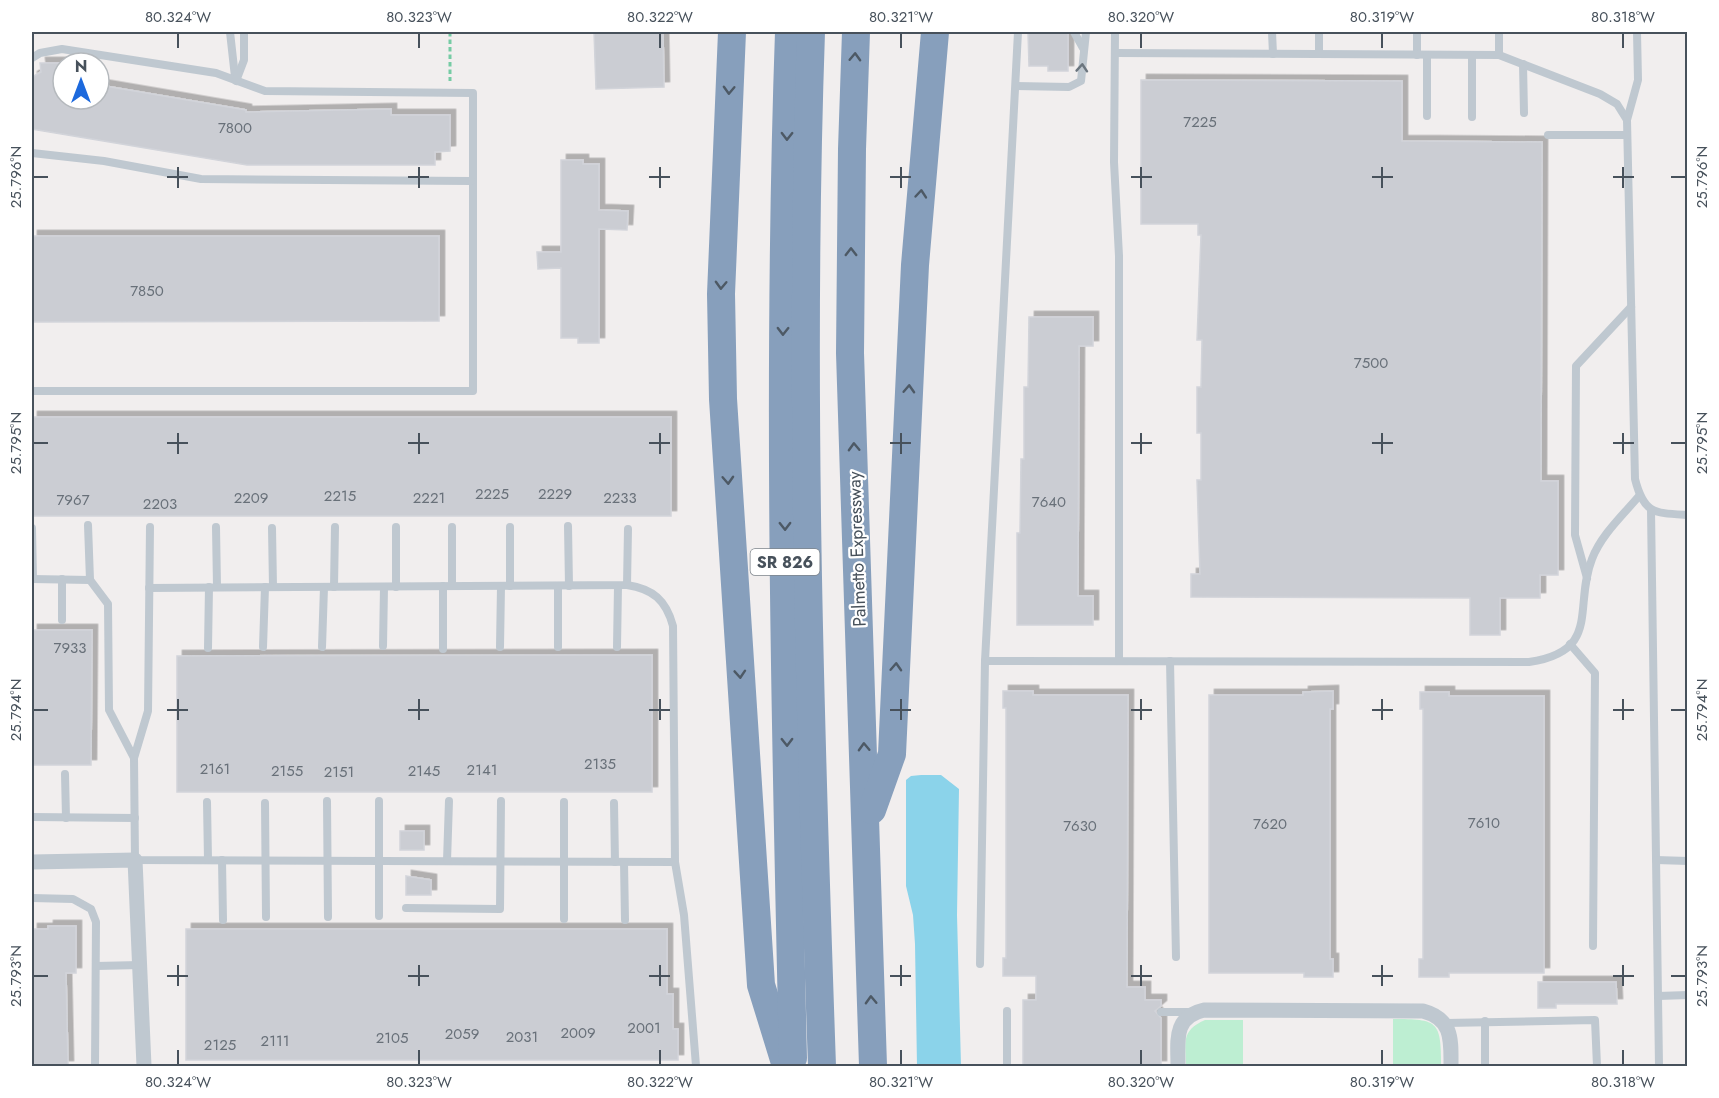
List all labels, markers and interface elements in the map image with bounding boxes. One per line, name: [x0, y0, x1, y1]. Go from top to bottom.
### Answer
text: 80.324°W: [145, 6, 211, 28]
text: 80.323°W: [386, 6, 452, 28]
text: 80.322°W: [627, 6, 693, 28]
text: 80.321°W: [869, 6, 933, 28]
text: 80.320°W: [1108, 6, 1174, 28]
text: 80.319°W: [1350, 6, 1414, 28]
text: 80.318°W: [1591, 6, 1655, 28]
north arrow: [51, 51, 111, 111]
one-way arrow: [849, 53, 862, 62]
text: N: [75, 55, 87, 78]
one-way arrow: [1075, 64, 1088, 73]
one-way arrow: [723, 85, 736, 94]
house number: 7225: [1183, 111, 1217, 133]
house number: 7800: [218, 117, 252, 139]
one-way arrow: [781, 132, 793, 141]
text: 25.796°N: [5, 146, 27, 208]
text: 25.796°N: [1691, 146, 1713, 208]
one-way arrow: [914, 190, 927, 199]
one-way arrow: [845, 248, 857, 257]
house number: 7850: [130, 280, 164, 302]
one-way arrow: [715, 280, 728, 289]
one-way arrow: [777, 326, 789, 335]
house number: 7500: [1354, 352, 1388, 374]
one-way arrow: [902, 384, 915, 393]
text: 25.795°N: [5, 412, 27, 474]
text: 25.795°N: [1691, 412, 1713, 474]
one-way arrow: [847, 443, 860, 452]
street label: Palmetto Expressway: [841, 471, 873, 627]
one-way arrow: [721, 475, 734, 484]
house number: 2225: [475, 483, 509, 505]
house number: 2229: [538, 483, 572, 505]
house number: 2215: [324, 485, 356, 507]
house number: 2209: [234, 487, 268, 509]
house number: 2221: [413, 487, 445, 509]
house number: 2233: [603, 487, 637, 509]
house number: 7967: [56, 489, 90, 511]
house number: 7640: [1032, 491, 1066, 513]
house number: 2203: [143, 493, 177, 515]
one-way arrow: [778, 521, 791, 530]
road number: SR 826: [750, 549, 820, 575]
house number: 7933: [54, 637, 86, 659]
one-way arrow: [889, 663, 902, 672]
one-way arrow: [733, 670, 746, 679]
text: 25.794°N: [5, 679, 27, 741]
text: 25.794°N: [1691, 679, 1713, 741]
one-way arrow: [781, 737, 793, 746]
one-way arrow: [857, 742, 870, 751]
house number: 2135: [584, 753, 616, 775]
house number: 2161: [200, 758, 230, 780]
house number: 2141: [467, 759, 497, 781]
house number: 2155: [271, 760, 303, 782]
house number: 2145: [408, 760, 440, 782]
house number: 2151: [324, 761, 354, 783]
house number: 7610: [1468, 812, 1500, 834]
house number: 7620: [1253, 813, 1287, 835]
house number: 7630: [1063, 815, 1097, 837]
text: 25.793°N: [5, 945, 27, 1007]
text: 25.793°N: [1691, 945, 1713, 1007]
one-way arrow: [865, 995, 878, 1004]
house number: 2001: [627, 1017, 661, 1039]
house number: 2009: [560, 1022, 596, 1044]
house number: 2059: [445, 1023, 479, 1045]
house number: 2031: [506, 1026, 538, 1048]
house number: 2105: [376, 1027, 408, 1049]
house number: 2111: [261, 1030, 289, 1052]
house number: 2125: [204, 1034, 236, 1056]
text: 80.324°W: [145, 1071, 211, 1093]
text: 80.323°W: [386, 1071, 452, 1093]
text: 80.322°W: [627, 1071, 693, 1093]
text: 80.321°W: [869, 1071, 933, 1093]
text: 80.320°W: [1108, 1071, 1174, 1093]
text: 80.319°W: [1350, 1071, 1414, 1093]
text: 80.318°W: [1591, 1071, 1655, 1093]

